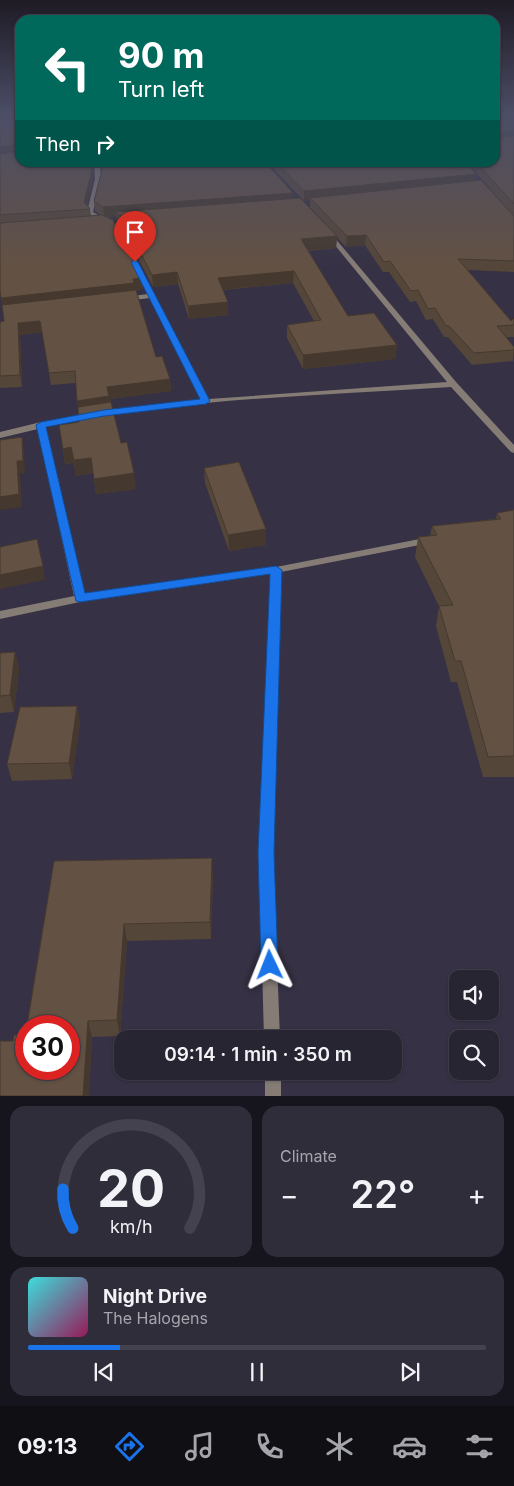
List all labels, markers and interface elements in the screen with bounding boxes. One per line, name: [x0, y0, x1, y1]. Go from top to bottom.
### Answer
text: 90 m: [118, 34, 205, 76]
icon: left: [35, 35, 100, 100]
text: Turn left: [118, 76, 204, 102]
icon: right: [91, 130, 119, 158]
text: Then: [35, 133, 81, 156]
pin: [114, 211, 156, 262]
icon: arrive: [121, 218, 149, 246]
position arrow: [243, 938, 295, 990]
map controls: [449, 970, 499, 1080]
button: sound: [449, 970, 499, 1020]
speed limit sign: 30: [15, 1015, 80, 1080]
button: search: [449, 1030, 499, 1080]
text: 09:14 · 1 min · 350 m: [164, 1043, 352, 1066]
text: Climate: [280, 1146, 337, 1166]
text: 20: [97, 1157, 165, 1220]
text: 22°: [351, 1171, 415, 1217]
text: −: [280, 1178, 299, 1212]
text: +: [467, 1178, 486, 1212]
text: km/h: [110, 1216, 152, 1237]
text: Night Drive: [103, 1285, 207, 1308]
text: The Halogens: [103, 1308, 208, 1328]
icon: previous: [90, 1358, 118, 1386]
icon: pause: [243, 1358, 271, 1386]
icon: next: [396, 1358, 424, 1386]
icon: directions: [112, 1429, 147, 1464]
icon: music: [182, 1429, 217, 1464]
icon: phone: [252, 1429, 287, 1464]
icon: climate: [322, 1429, 357, 1464]
icon: car: [392, 1429, 427, 1464]
icon: filters: [462, 1429, 497, 1464]
text: 09:13: [17, 1433, 78, 1459]

